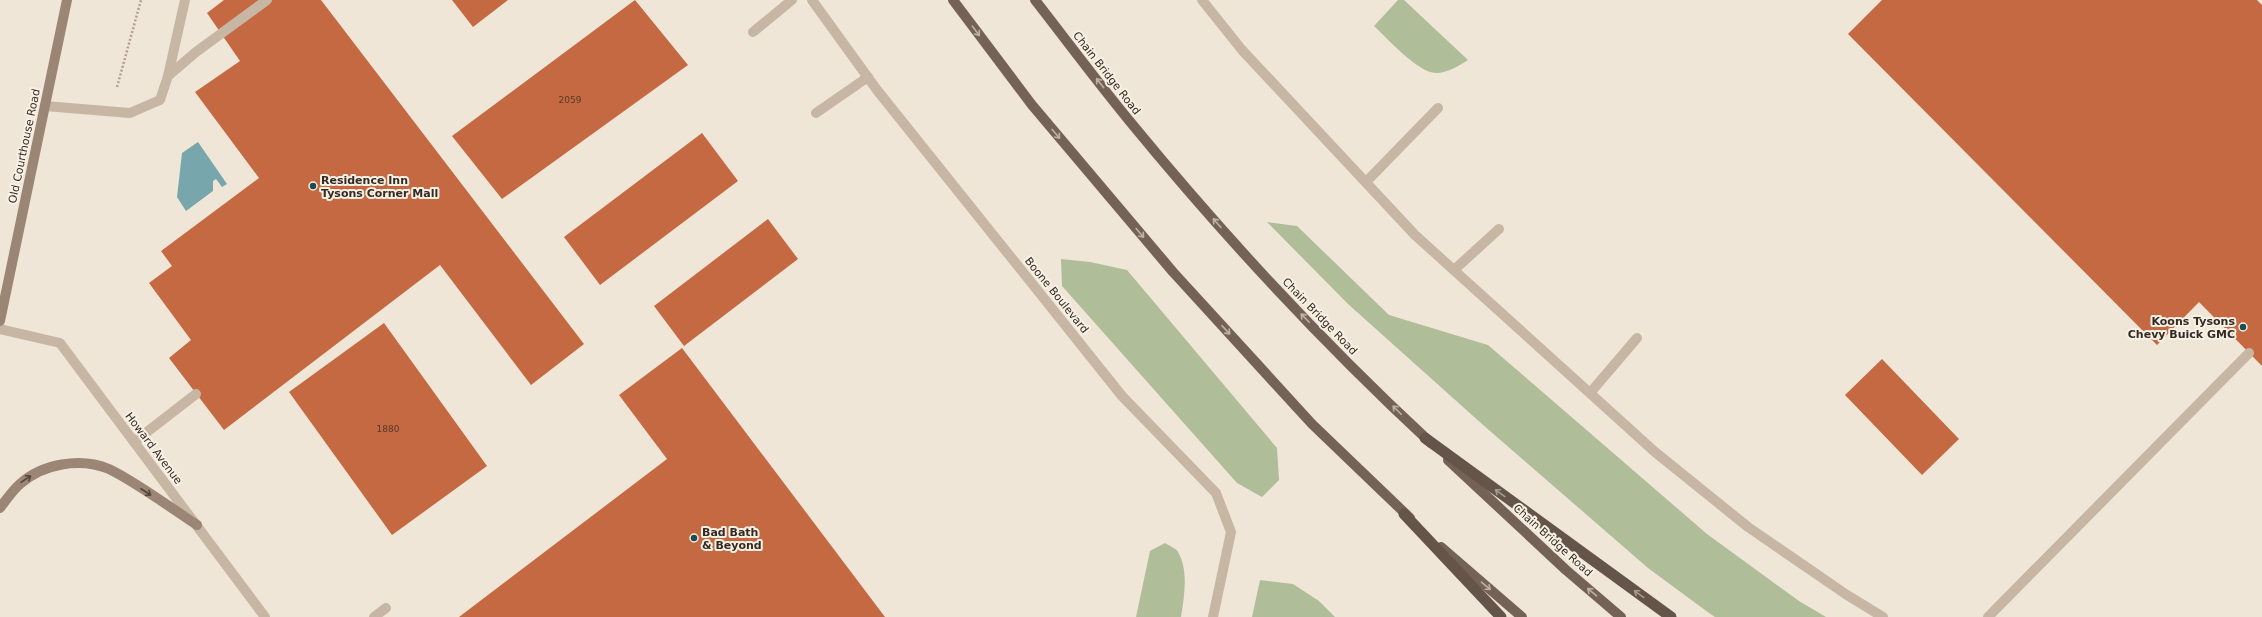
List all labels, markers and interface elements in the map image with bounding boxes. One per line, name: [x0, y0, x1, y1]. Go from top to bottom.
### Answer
one-way arrow: [972, 26, 981, 37]
street label: Chain Bridge Road: [1070, 29, 1143, 117]
one-way arrow: [1096, 78, 1104, 89]
street label: Old Courthouse Road: [6, 88, 43, 205]
house number: 2059: [559, 95, 582, 105]
one-way arrow: [1052, 128, 1061, 139]
place label: Residence Inn Tysons Corner Mall: [321, 174, 438, 200]
marker: Residence Inn Tysons Corner Mall: [308, 181, 318, 191]
one-way arrow: [1213, 217, 1222, 228]
one-way arrow: [1136, 228, 1145, 239]
street label: Boone Boulevard: [1022, 255, 1091, 336]
street label: Chain Bridge Road: [1280, 275, 1360, 358]
one-way arrow: [1301, 313, 1310, 323]
place label: Koons Tysons Chevy Buick GMC: [2128, 315, 2235, 341]
marker: Koons Tysons Chevy Buick GMC: [2238, 322, 2248, 332]
one-way arrow: [1222, 325, 1231, 336]
one-way arrow: [1392, 405, 1402, 415]
street label: Howard Avenue: [122, 410, 185, 487]
house number: 1880: [377, 424, 400, 434]
one-way arrow: [21, 475, 32, 483]
one-way arrow: [140, 488, 151, 496]
one-way arrow: [1495, 489, 1506, 497]
street label: Chain Bridge Road: [1510, 501, 1595, 579]
place label: Bad Bath & Beyond: [702, 526, 762, 552]
marker: Bad Bath & Beyond: [689, 533, 699, 543]
one-way arrow: [1480, 582, 1491, 591]
one-way arrow: [1586, 587, 1597, 596]
one-way arrow: [1634, 590, 1645, 598]

